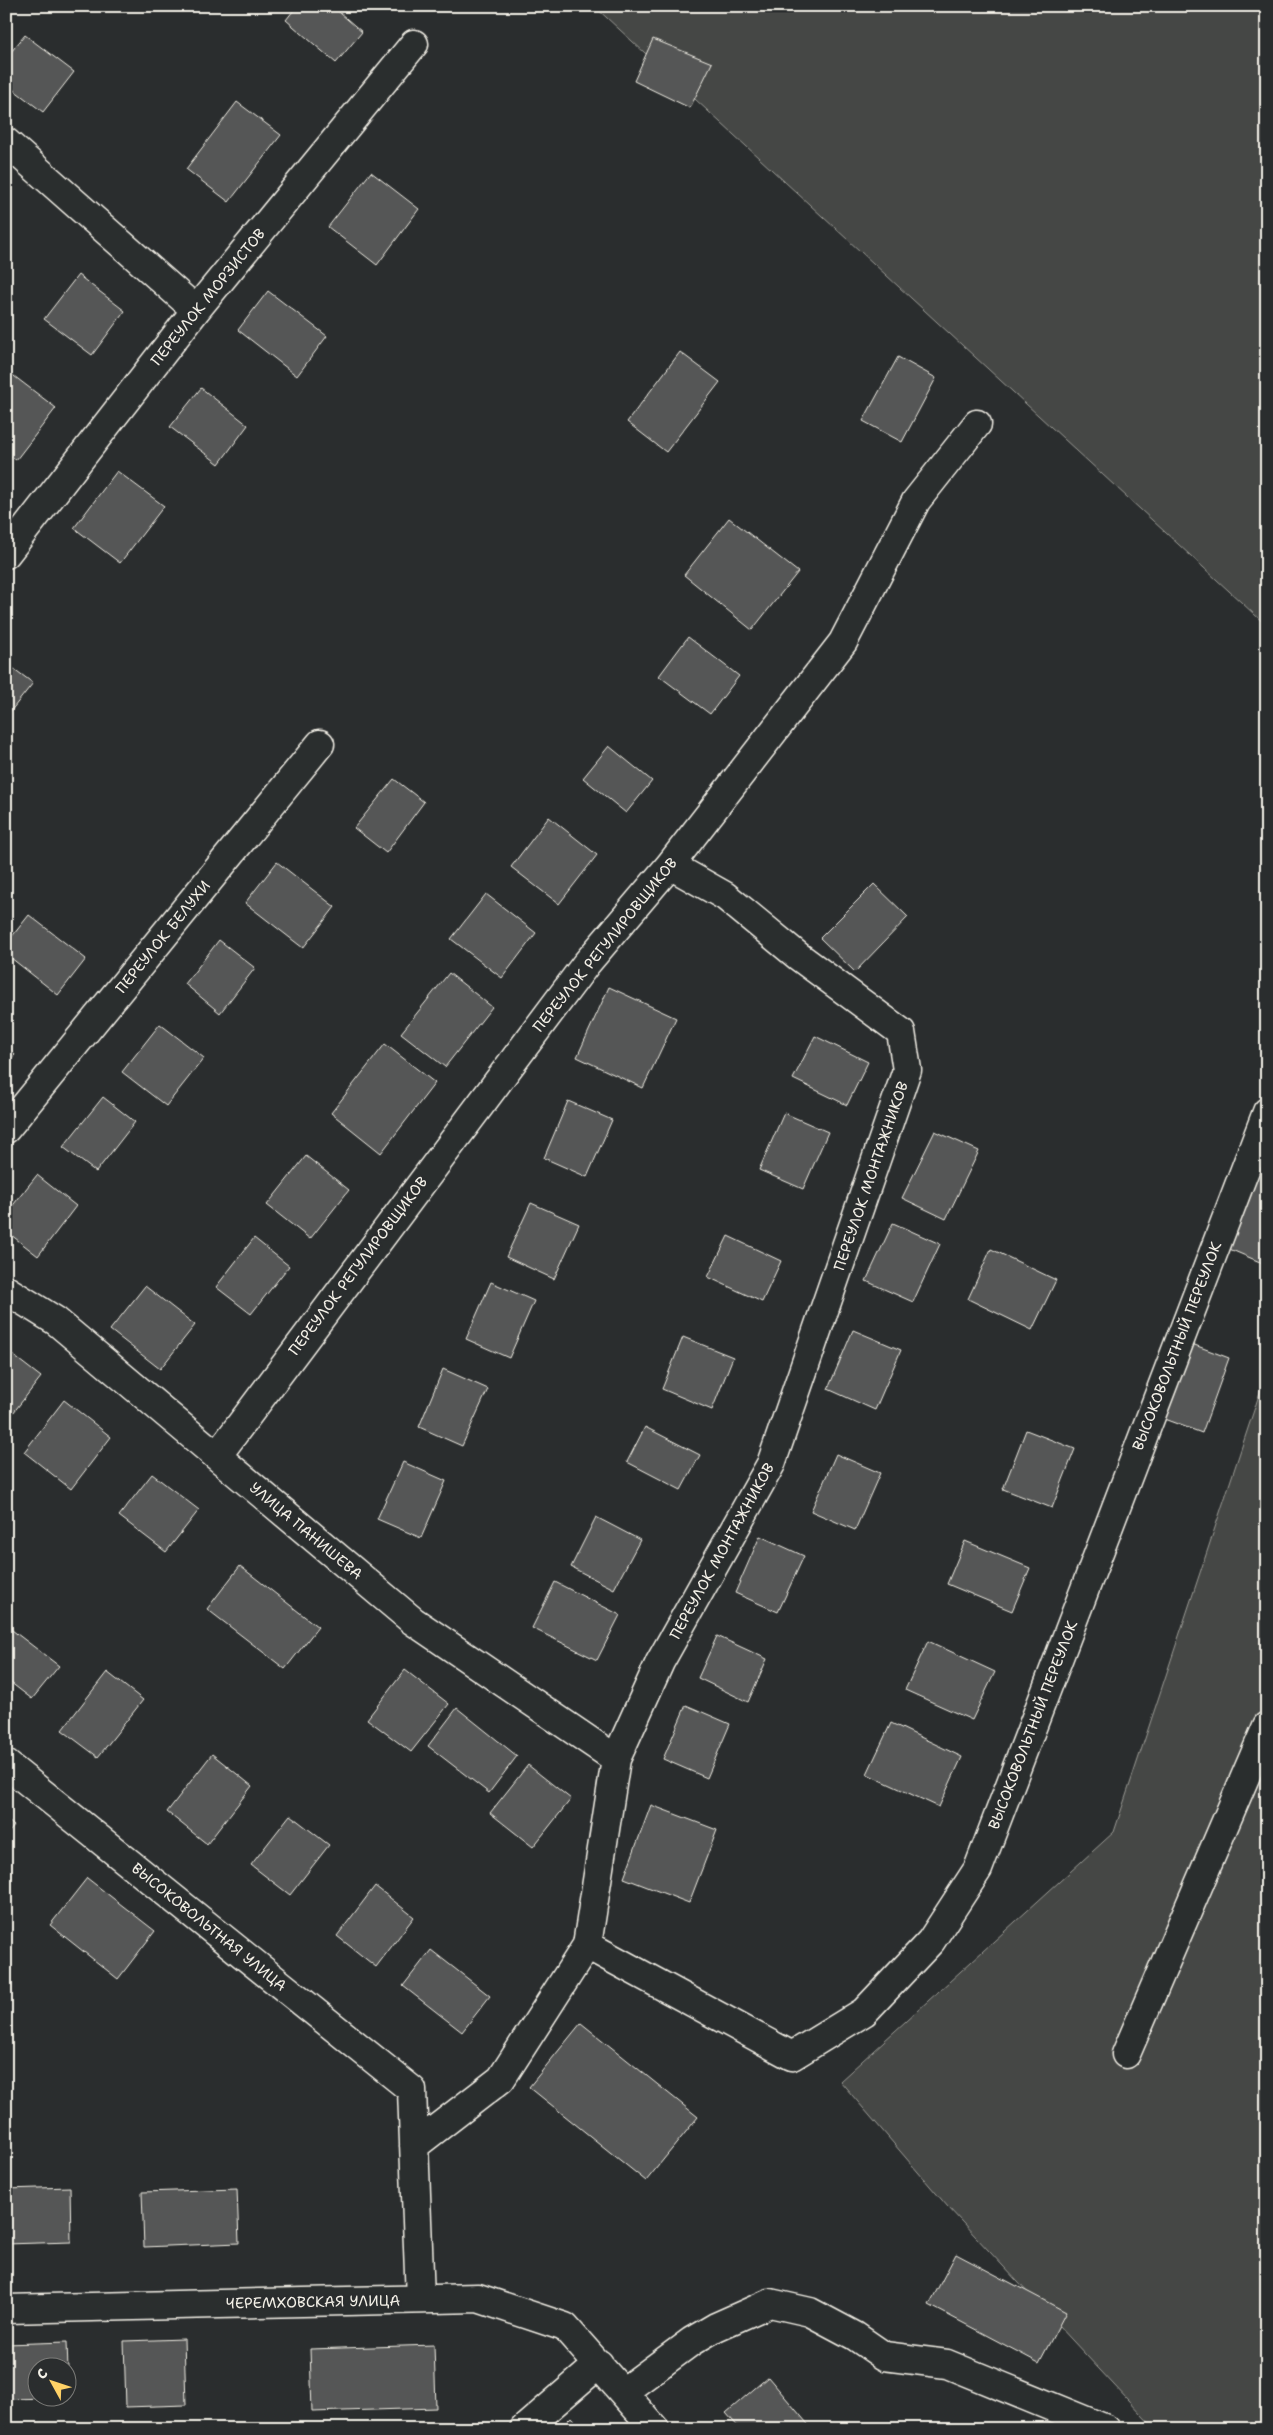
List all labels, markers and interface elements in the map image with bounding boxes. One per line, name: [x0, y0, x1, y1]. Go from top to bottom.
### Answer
street label: ПЕРЕУЛОК МОРЗИСТОВ: [146, 224, 270, 370]
street label: ПЕРЕУЛОК РЕГУЛИРОВЩИКОВ: [528, 853, 682, 1036]
street label: ПЕРЕУЛОК БЕЛУХИ: [111, 876, 215, 998]
street label: ПЕРЕУЛОК МОНТАЖНИКОВ: [829, 1079, 913, 1273]
street label: ПЕРЕУЛОК РЕГУЛИРОВЩИКОВ: [284, 1172, 432, 1360]
street label: ВЫСОКОВОЛЬТНЫЙ ПЕРЕУЛОК: [1127, 1238, 1226, 1453]
street label: ПЕРЕУЛОК МОНТАЖНИКОВ: [665, 1459, 779, 1643]
street label: УЛИЦА ПАНИШЕВА: [245, 1478, 367, 1584]
street label: ВЫСОКОВОЛЬТНЫЙ ПЕРЕУЛОК: [983, 1617, 1082, 1832]
street label: ВЫСОКОВОЛЬТНАЯ УЛИЦА: [127, 1858, 291, 1996]
street label: ЧЕРЕМХОВСКАЯ УЛИЦА: [226, 2290, 401, 2314]
north arrow: [28, 2358, 78, 2408]
text: С: [32, 2365, 52, 2383]

